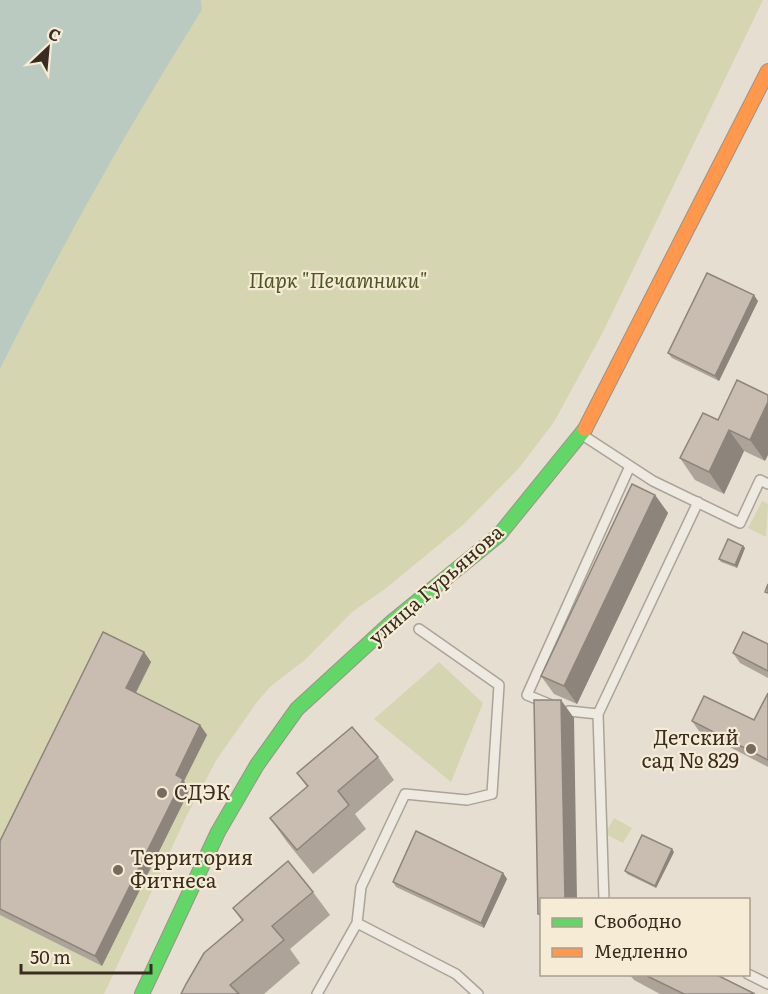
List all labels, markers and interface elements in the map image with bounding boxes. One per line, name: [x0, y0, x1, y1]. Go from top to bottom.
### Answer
north arrow: [18, 18, 78, 78]
text: С: [45, 20, 65, 47]
park label: Парк "Печатники": [249, 264, 427, 294]
street label: улица Гурьянова: [360, 516, 509, 651]
place label: Детский сад № 829: [642, 721, 739, 774]
marker: Детский сад № 829: [744, 742, 758, 756]
place label: СДЭК: [174, 776, 231, 806]
marker: СДЭК: [155, 786, 169, 800]
place label: Территория Фитнеса: [130, 841, 253, 894]
marker: Территория Фитнеса: [111, 863, 125, 877]
legend: [540, 898, 750, 976]
text: Свободно: [594, 907, 682, 934]
scale bar: [21, 937, 152, 975]
text: Медленно: [594, 937, 688, 964]
text: 50 m: [30, 943, 71, 970]

